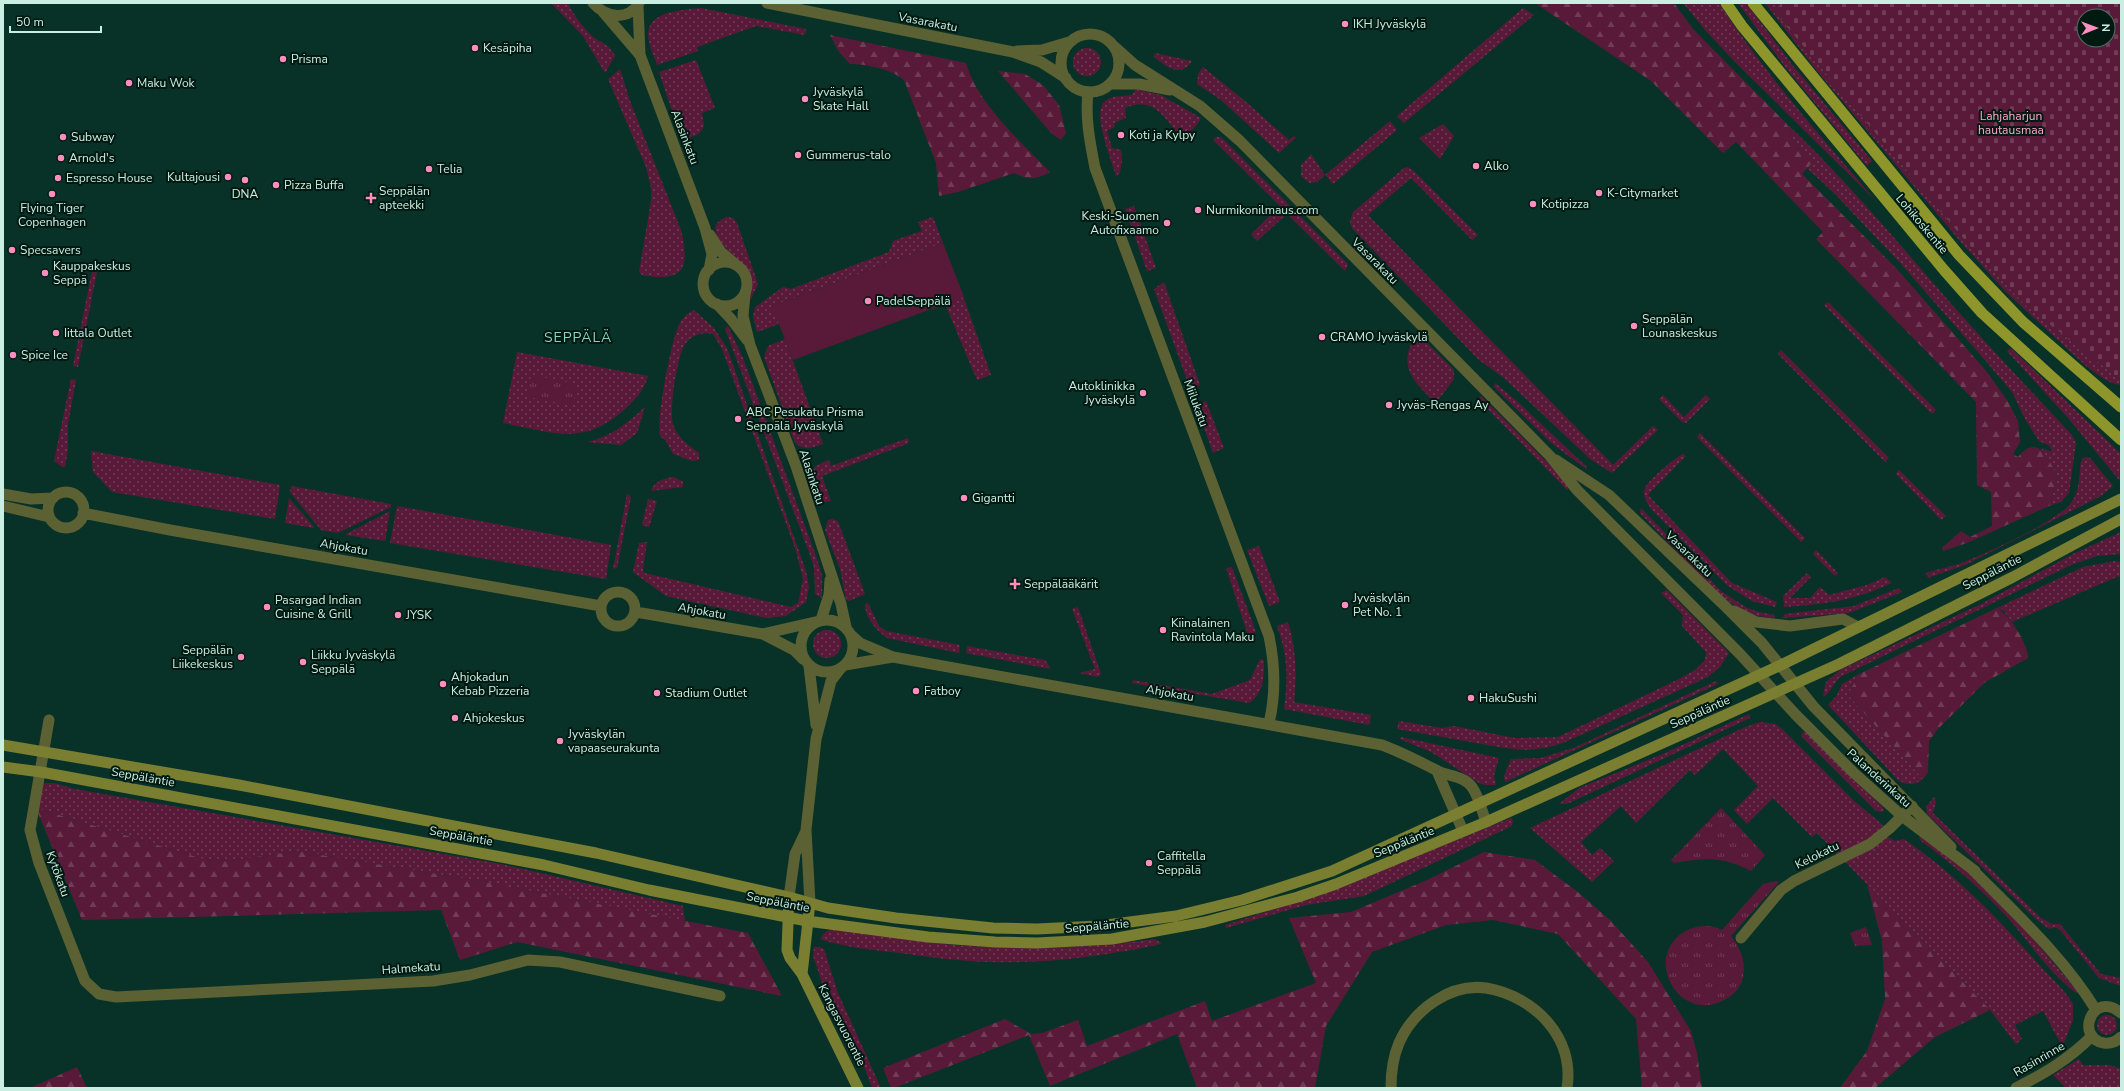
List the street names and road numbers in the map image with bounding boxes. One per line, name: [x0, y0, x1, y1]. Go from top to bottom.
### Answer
street label: Vasarakatu: [896, 8, 959, 36]
street label: Alasinkatu: [667, 107, 703, 167]
street label: Lohikoskentie: [1892, 191, 1952, 257]
street label: Vasarakatu: [1347, 233, 1402, 288]
street label: Miilukatu: [1180, 377, 1212, 429]
street label: Alasinkatu: [796, 447, 828, 507]
street label: Vasarakatu: [1661, 527, 1716, 581]
street label: Ahjokatu: [319, 535, 369, 559]
street label: Seppäläntie: [1960, 550, 2024, 594]
street label: Ahjokatu: [677, 599, 727, 623]
street label: Ahjokatu: [1145, 681, 1195, 705]
street label: Seppäläntie: [1667, 692, 1733, 732]
street label: Palanderinkatu: [1844, 745, 1914, 811]
street label: Seppäläntie: [110, 764, 176, 790]
street label: Seppäläntie: [428, 823, 494, 849]
street label: Seppäläntie: [1371, 823, 1437, 861]
street label: Kelokatu: [1792, 837, 1842, 873]
street label: Kytökatu: [42, 849, 74, 899]
street label: Seppäläntie: [745, 888, 811, 916]
street label: Seppäläntie: [1064, 915, 1130, 937]
street label: Halmekatu: [381, 958, 441, 978]
street label: Kangasvuorentie: [814, 981, 870, 1069]
street label: Rasinrinne: [2010, 1038, 2068, 1080]

